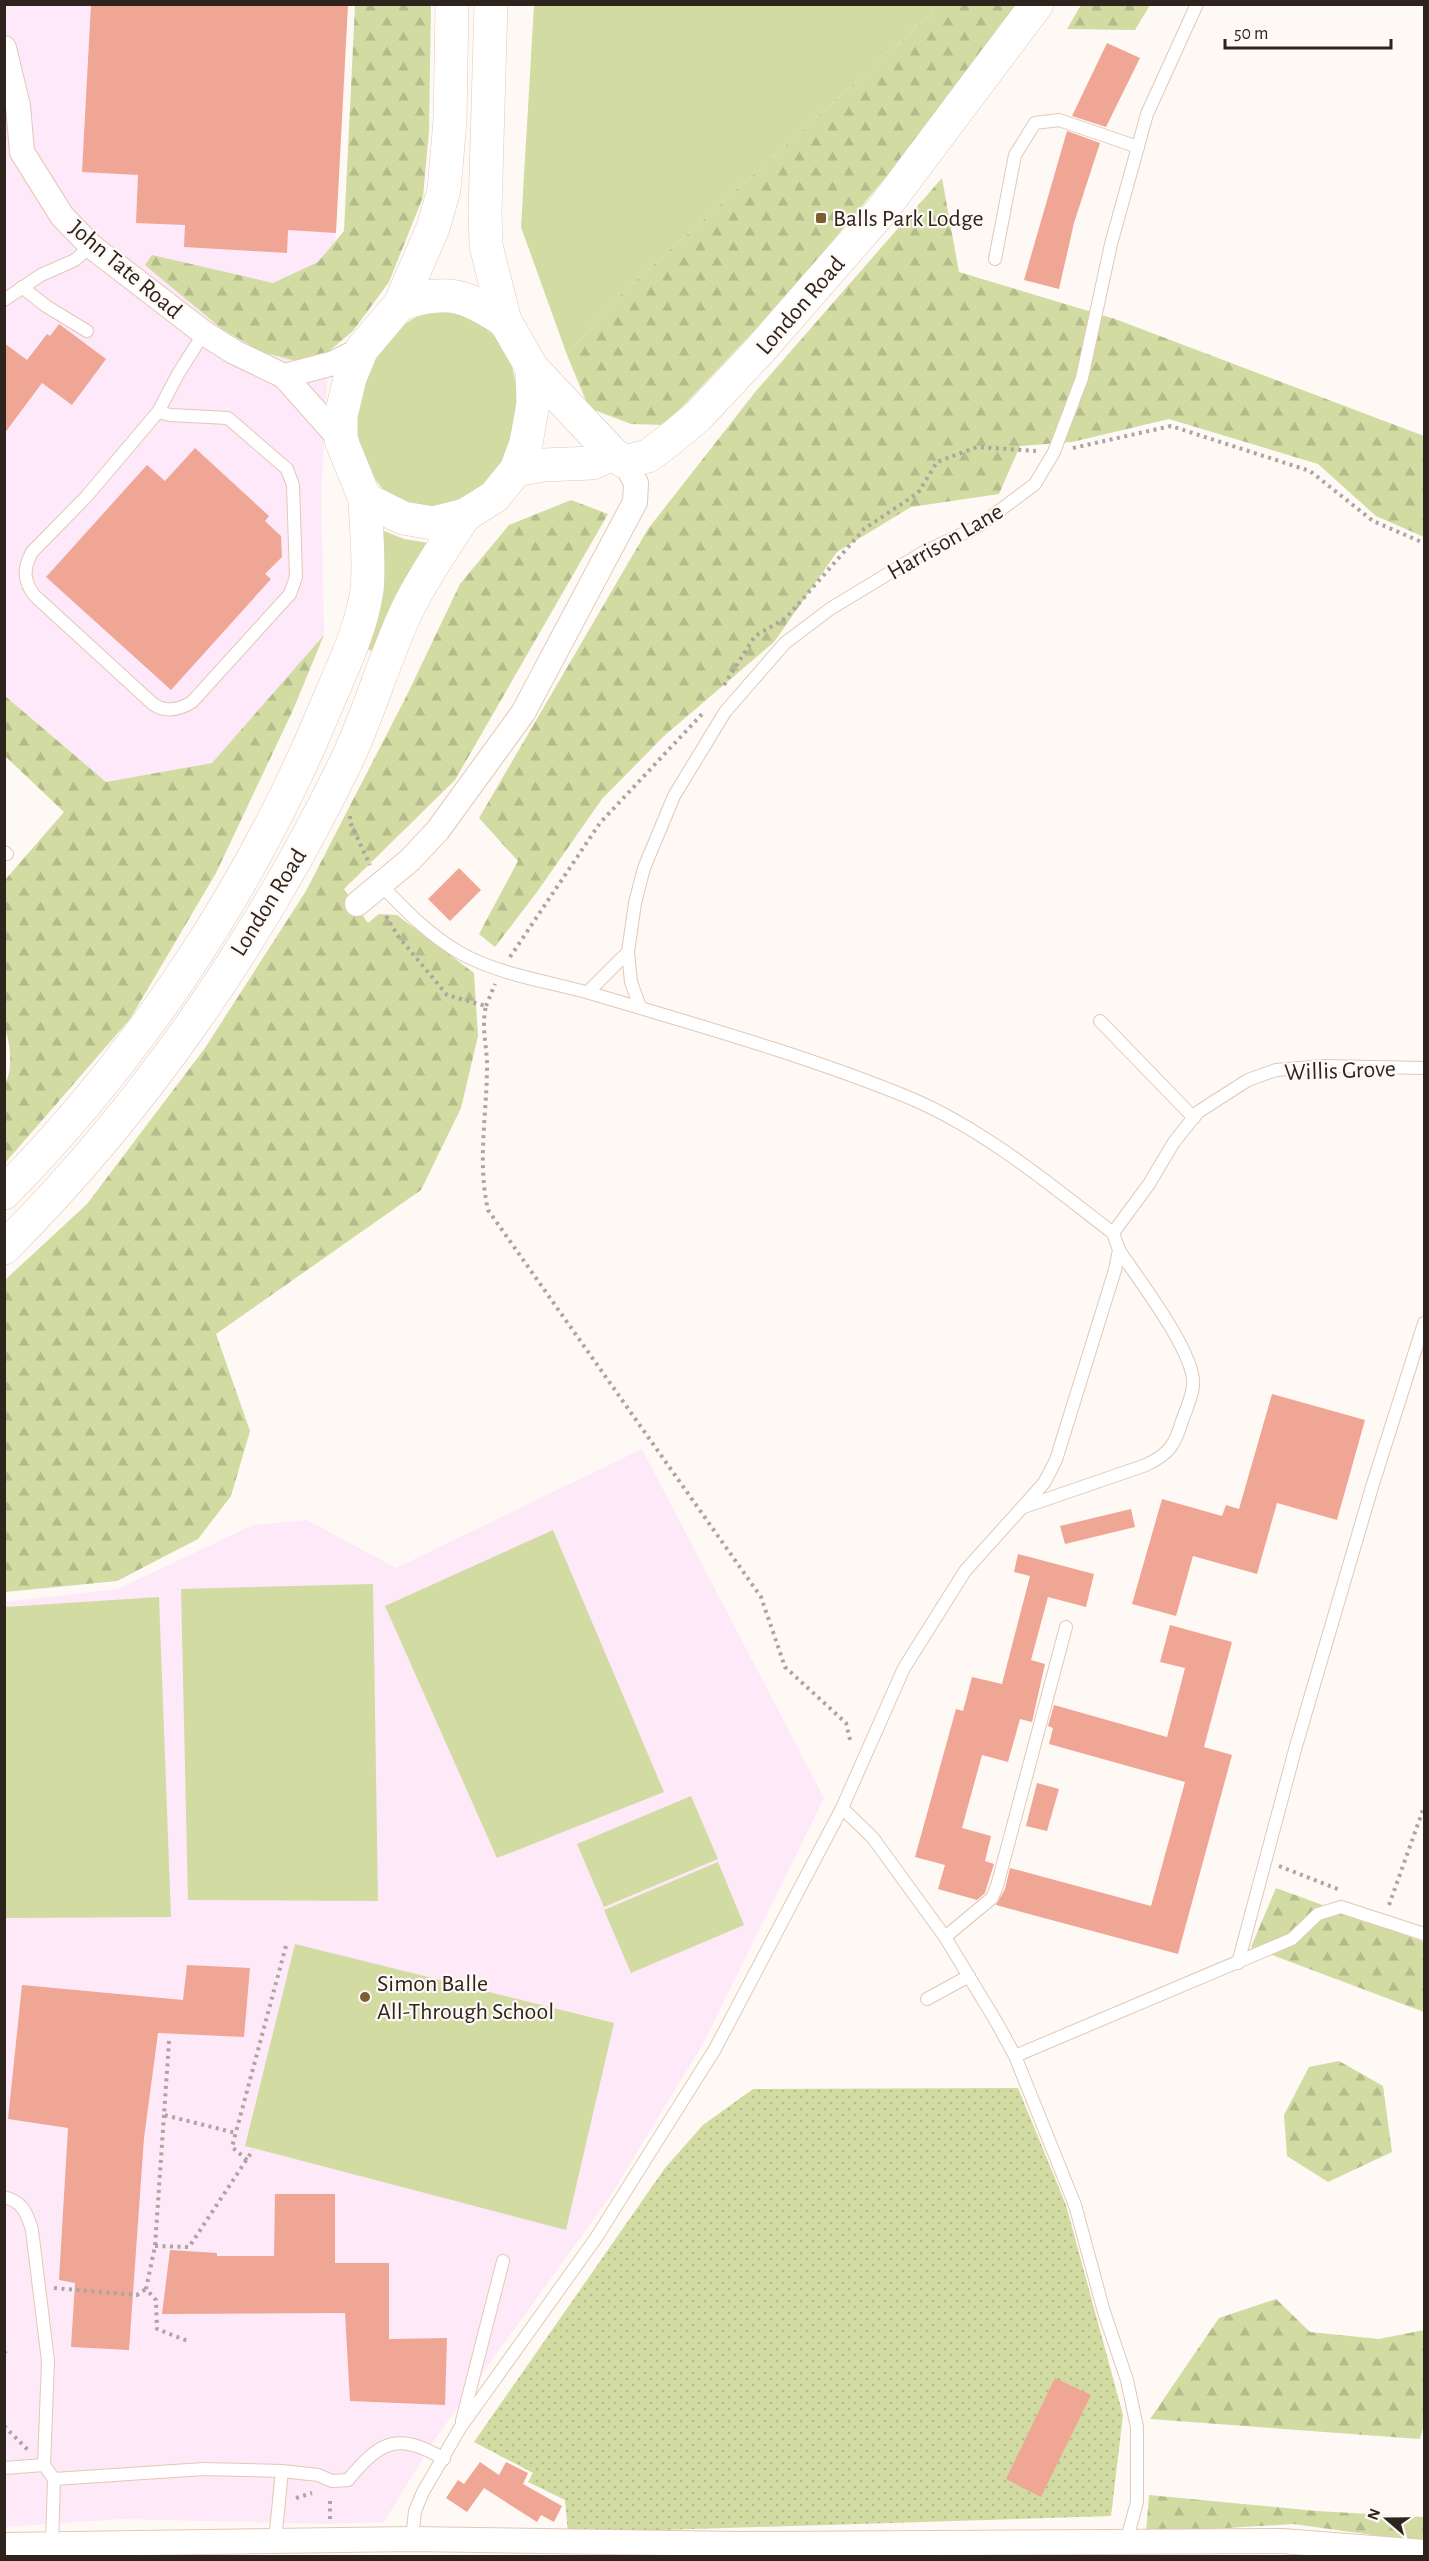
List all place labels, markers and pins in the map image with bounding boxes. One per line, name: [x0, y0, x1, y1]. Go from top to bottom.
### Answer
place label: Balls Park Lodge: [833, 207, 984, 231]
marker: Balls Park Lodge: [814, 211, 828, 225]
place label: Simon Balle All-Through School: [377, 1972, 554, 2024]
marker: Simon Balle All-Through School: [358, 1990, 372, 2004]

